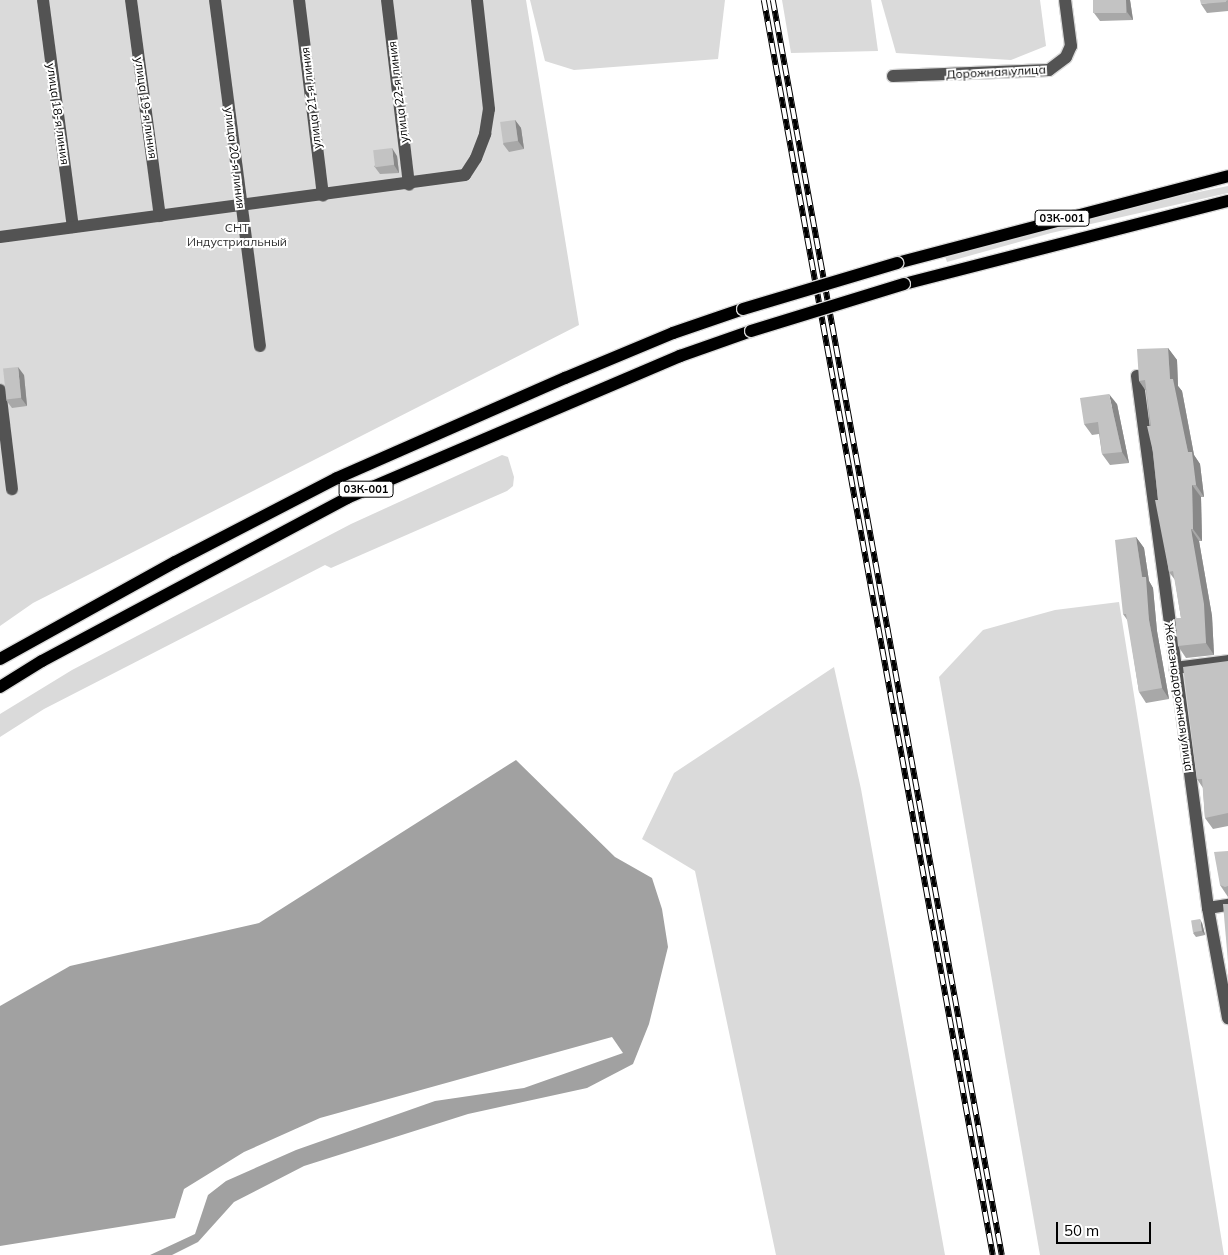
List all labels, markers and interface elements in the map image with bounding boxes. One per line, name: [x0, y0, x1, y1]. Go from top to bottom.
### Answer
street label: улица 22-я линия: [385, 40, 411, 144]
street label: улица 21-я линия: [298, 46, 324, 150]
street label: улица 19-я линия: [132, 56, 160, 160]
street label: улица 18-я линия: [44, 62, 72, 166]
street label: Дорожная улица: [946, 62, 1046, 82]
street label: улица 20-я линия: [222, 106, 248, 210]
road number: 03К-001: [1034, 210, 1090, 227]
park label: СНТ Индустриальный: [187, 221, 287, 249]
road number: 03К-001: [338, 480, 394, 498]
street label: Железнодорожная улица: [1161, 622, 1197, 772]
scale bar: [1058, 1212, 1153, 1244]
text: 50 m: [1064, 1221, 1099, 1240]

